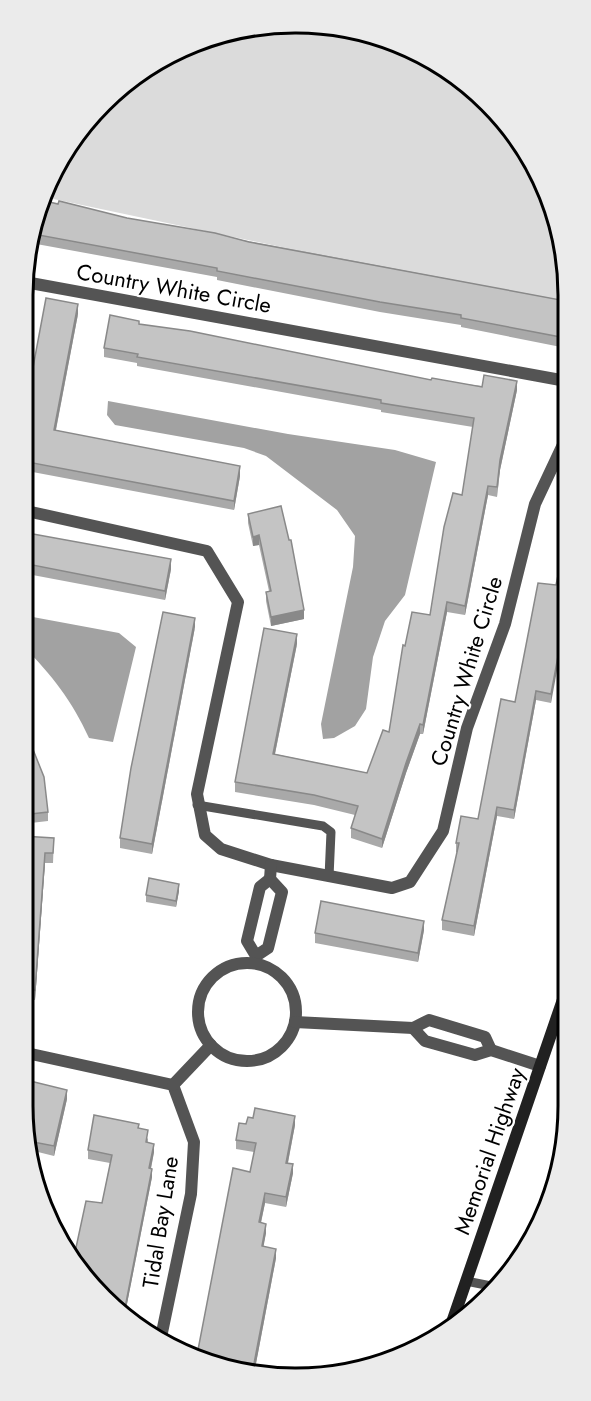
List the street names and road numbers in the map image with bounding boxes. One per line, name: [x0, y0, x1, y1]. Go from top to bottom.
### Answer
street label: Country White Circle: [74, 255, 274, 321]
street label: Country White Circle: [422, 572, 510, 770]
street label: Memorial Highway: [445, 1063, 533, 1239]
street label: Tidal Bay Lane: [134, 1154, 186, 1290]

